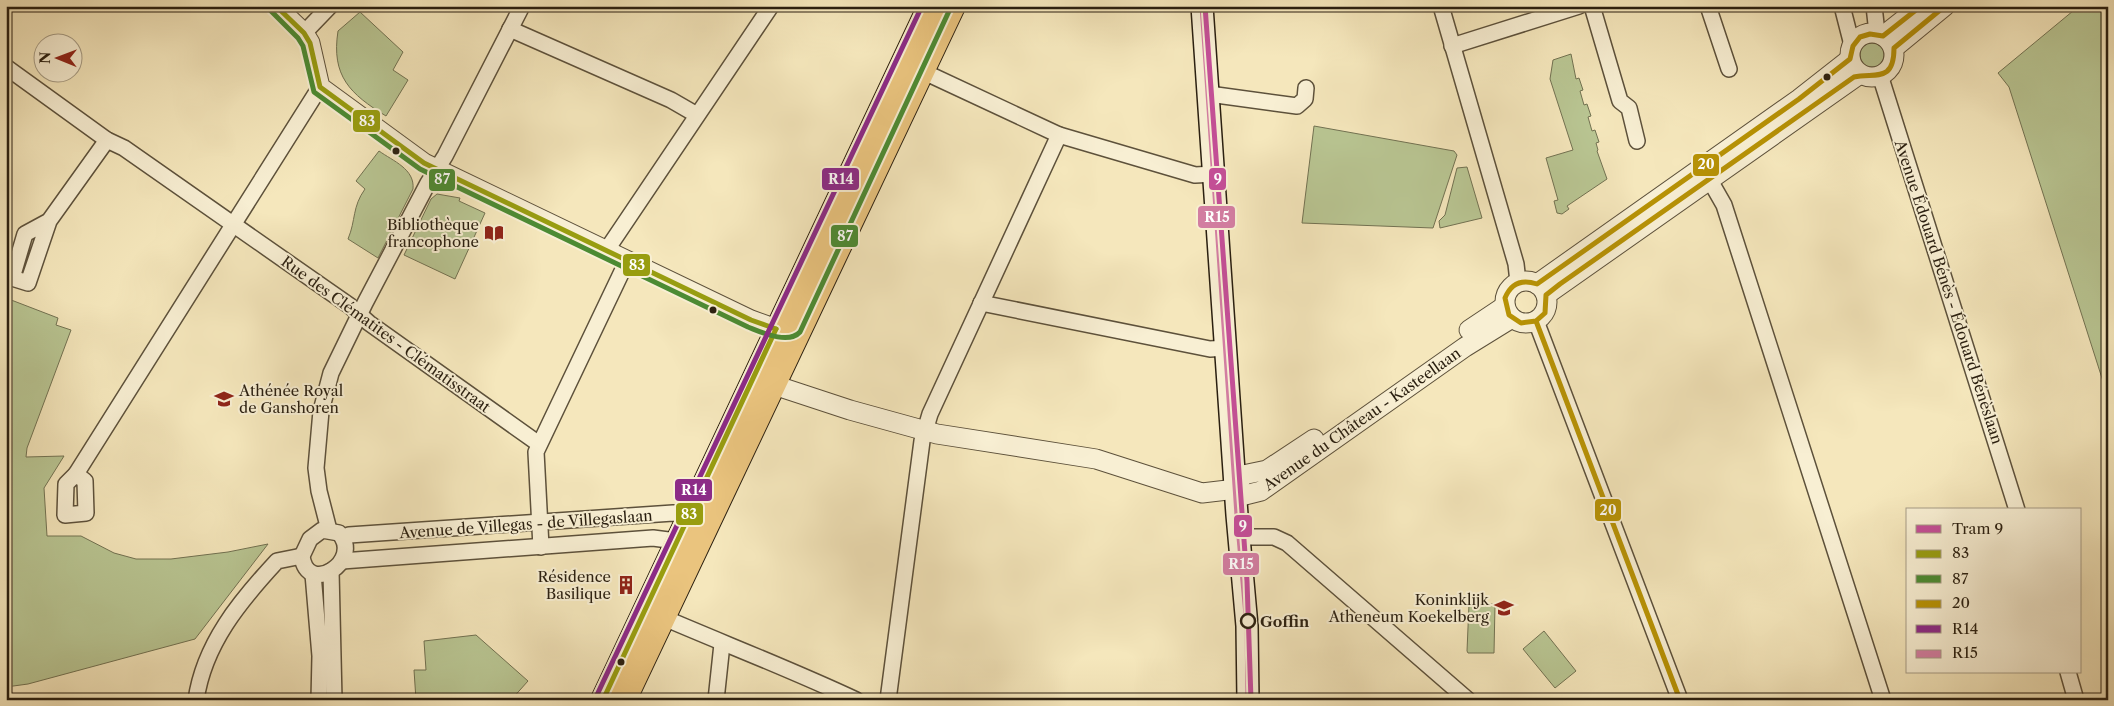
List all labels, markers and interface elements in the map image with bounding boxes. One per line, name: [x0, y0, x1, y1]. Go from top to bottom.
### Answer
north arrow: [32, 32, 82, 82]
text: N: [36, 52, 54, 64]
unlabelled marker: [1822, 72, 1832, 82]
line badge: 83: [352, 109, 381, 133]
text: 83: [359, 112, 375, 130]
street label: Avenue Édouard Bénès - Édouard Bénèslaan: [1890, 137, 2007, 447]
unlabelled marker: [391, 146, 401, 156]
line badge: 20: [1692, 153, 1720, 177]
text: 20: [1697, 155, 1715, 173]
line badge: R14: [821, 167, 860, 191]
line badge: 9: [1208, 167, 1227, 191]
line badge: 87: [428, 168, 456, 192]
text: 87: [434, 170, 451, 188]
text: R14: [828, 170, 854, 188]
text: 9: [1214, 170, 1222, 188]
line badge: R15: [1197, 205, 1236, 229]
text: R15: [1204, 208, 1230, 226]
place label: Bibliothèque francophone: [387, 215, 479, 251]
library icon: Bibliothèque francophone: [483, 222, 505, 244]
line badge: 87: [830, 224, 859, 248]
text: 87: [837, 227, 854, 245]
street label: Rue des Clématites - Clématisstraat: [278, 252, 495, 417]
line badge: 83: [622, 253, 651, 277]
text: 83: [629, 256, 645, 274]
unlabelled marker: [708, 305, 718, 315]
street label: Avenue du Château - Kasteellaan: [1259, 343, 1465, 495]
place label: Athénée Royal de Ganshoren: [238, 381, 344, 417]
school or university icon: Athénée Royal de Ganshoren: [213, 388, 235, 410]
line badge: R14: [674, 478, 713, 502]
text: R14: [681, 481, 707, 499]
line badge: 20: [1594, 498, 1622, 522]
text: 20: [1599, 501, 1617, 519]
line badge: 83: [675, 502, 704, 526]
text: 83: [681, 505, 697, 523]
street label: Avenue de Villegas - de Villegaslaan: [398, 506, 654, 542]
legend: [1906, 508, 2082, 674]
line badge: 9: [1233, 514, 1253, 538]
text: 9: [1239, 517, 1247, 535]
text: Tram 9: [1952, 519, 2003, 538]
text: 83: [1952, 543, 1969, 562]
line badge: R15: [1222, 552, 1260, 576]
text: R15: [1228, 555, 1254, 573]
place label: Résidence Basilique: [537, 567, 611, 603]
text: 87: [1952, 569, 1969, 588]
building icon: Résidence Basilique: [615, 574, 637, 596]
place label: Koninklijk Atheneum Koekelberg: [1328, 590, 1490, 626]
text: 20: [1952, 593, 1970, 612]
school or university icon: Koninklijk Atheneum Koekelberg: [1493, 597, 1515, 619]
place label: Goffin: [1260, 612, 1310, 631]
marker: Goffin: [1240, 613, 1256, 629]
text: R14: [1952, 619, 1979, 638]
text: R15: [1952, 643, 1978, 662]
unlabelled marker: [616, 657, 626, 667]

